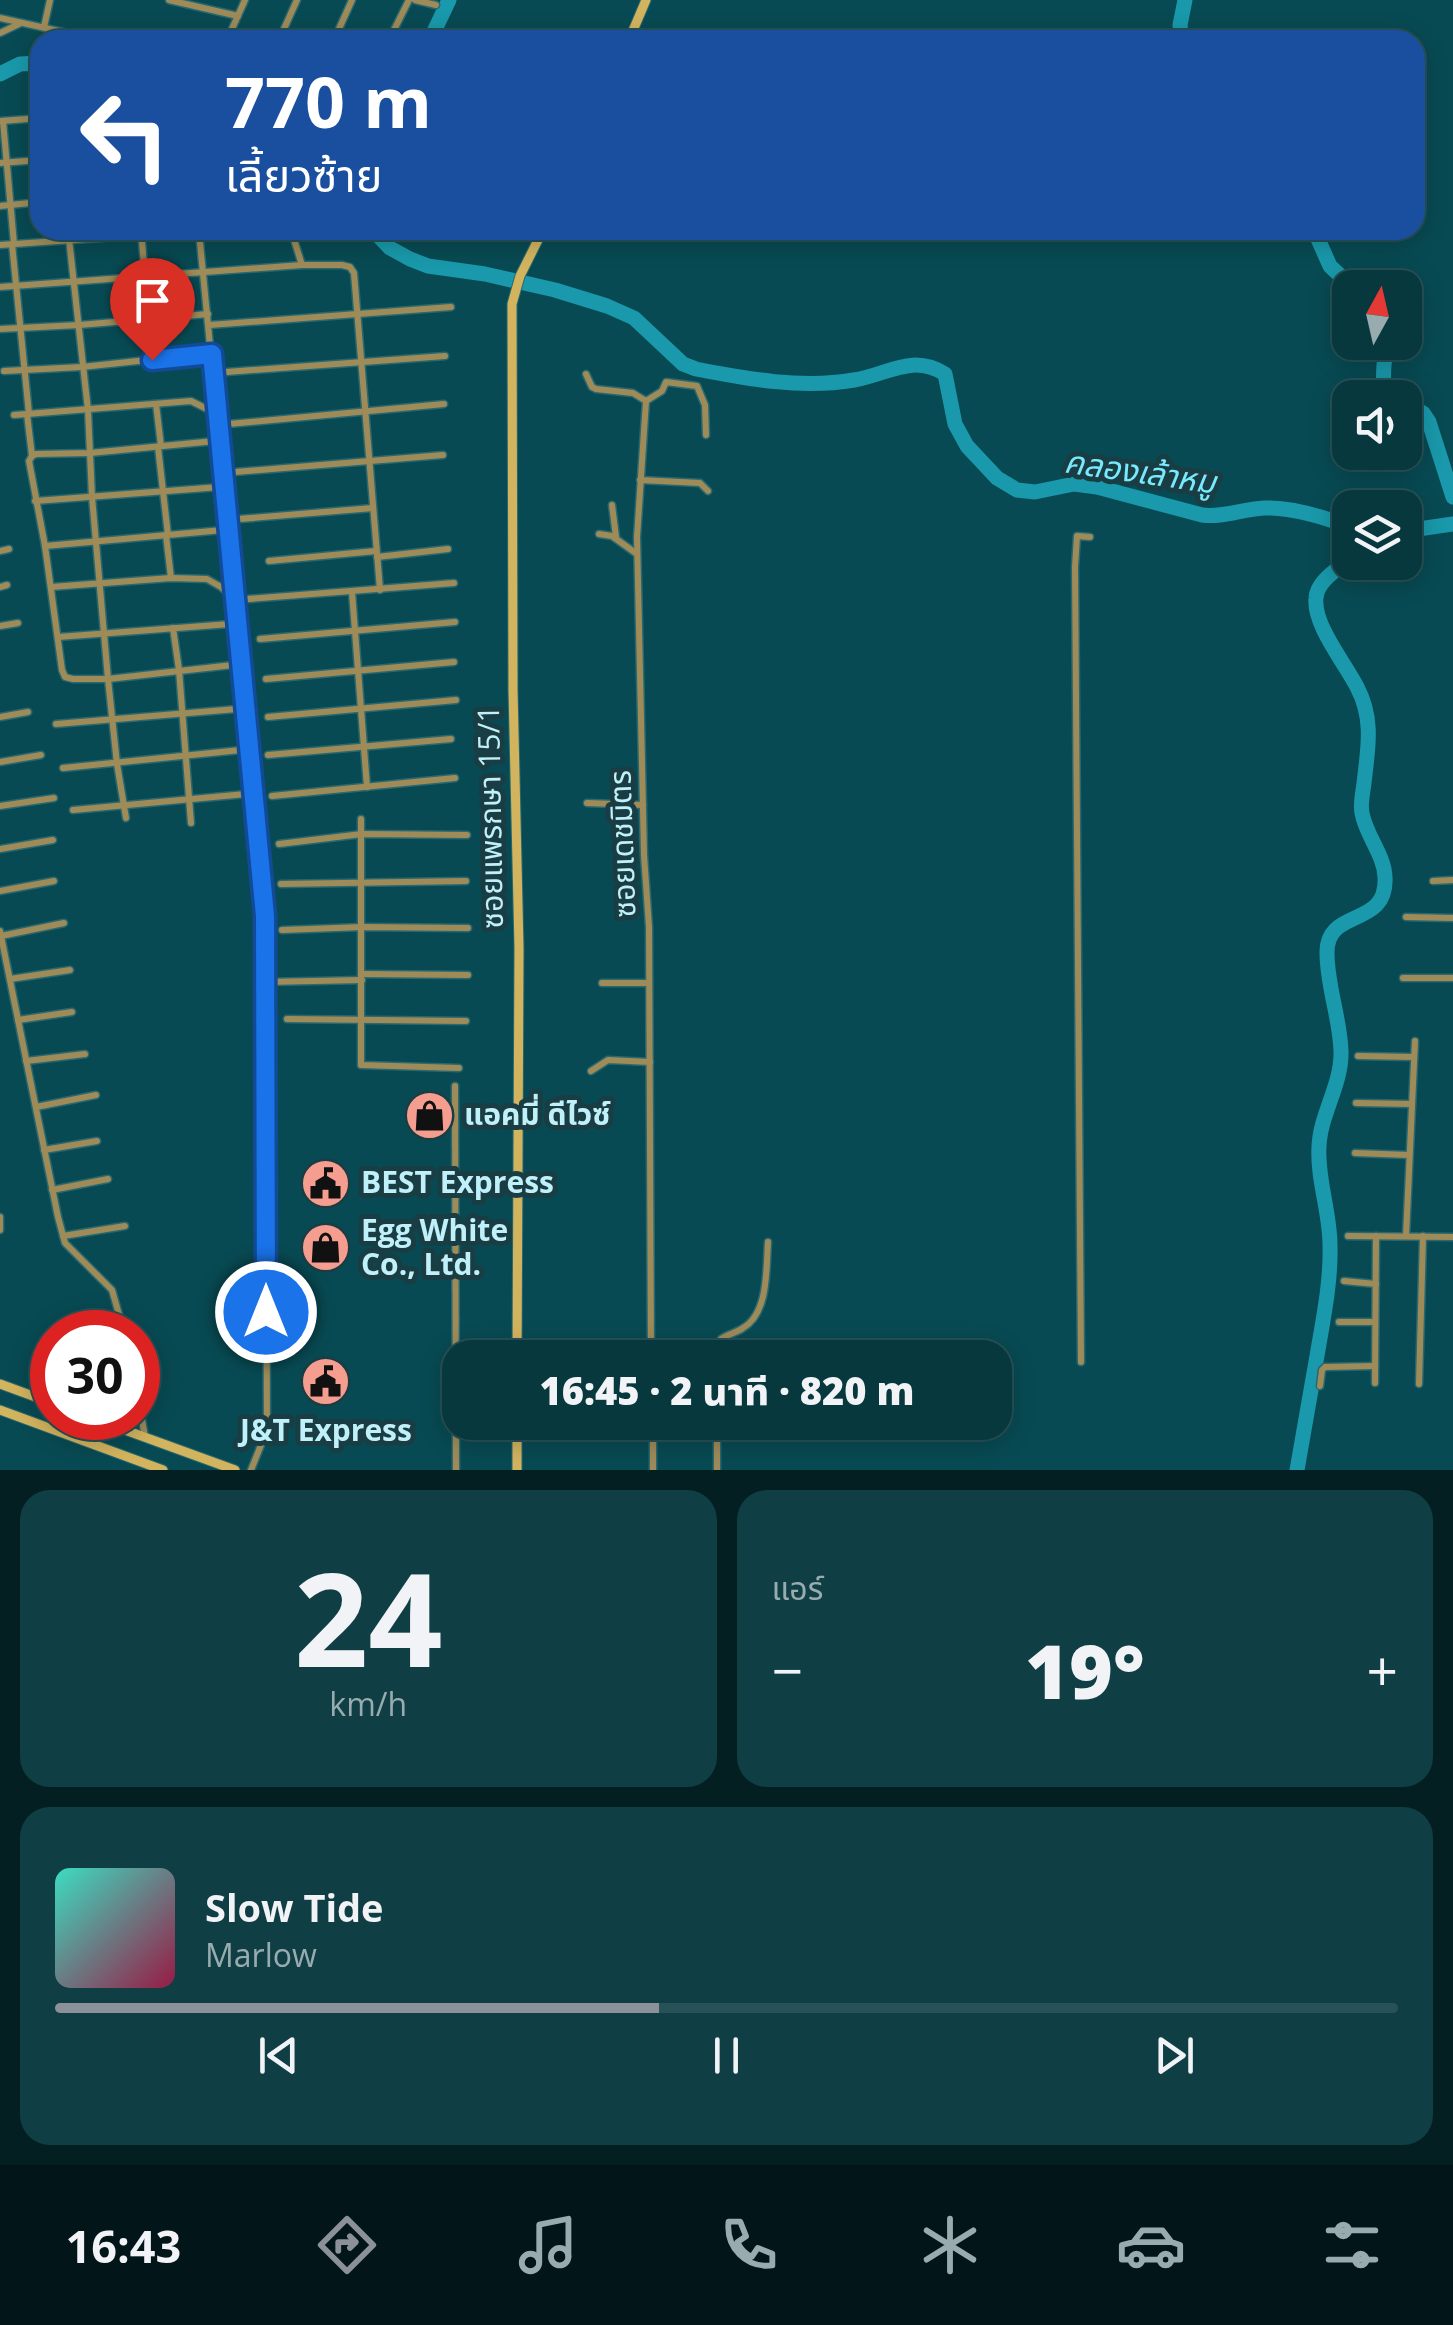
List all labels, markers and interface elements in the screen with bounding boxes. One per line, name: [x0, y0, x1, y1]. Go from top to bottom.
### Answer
text: 770 m: [225, 53, 432, 149]
icon: left: [60, 70, 190, 200]
text: เลี้ยวซ้าย: [225, 144, 382, 205]
pin: [110, 258, 195, 361]
north arrow: [1332, 270, 1422, 360]
map controls: [1332, 270, 1422, 580]
icon: arrive: [125, 273, 180, 328]
button: sound: [1332, 380, 1422, 470]
water label: คลองเล้าหมู: [1062, 439, 1221, 503]
button: layers: [1332, 490, 1422, 580]
street label: ซอยแพรกษา 15/1: [467, 705, 512, 929]
street label: ซอยเดชมิตร: [598, 770, 645, 918]
shop icon: แอคมี่ ดีไวซ์: [403, 1089, 455, 1141]
place label: แอคมี่ ดีไวซ์: [464, 1093, 611, 1134]
public building icon: BEST Express: [300, 1157, 352, 1209]
place label: BEST Express: [361, 1161, 554, 1202]
place label: Egg White Co., Ltd.: [361, 1209, 508, 1284]
shop icon: Egg White Co., Ltd.: [300, 1222, 352, 1274]
position arrow: [214, 1260, 318, 1364]
speed limit sign: 30: [30, 1310, 160, 1440]
public building icon: J&T Express: [300, 1356, 352, 1408]
text: 16:45 · 2 นาที · 820 m: [540, 1364, 914, 1416]
place label: J&T Express: [237, 1409, 412, 1450]
text: 24: [294, 1528, 443, 1705]
text: แอร์: [772, 1566, 823, 1609]
text: 19°: [1025, 1619, 1145, 1721]
text: −: [772, 1632, 803, 1707]
text: +: [1367, 1632, 1398, 1707]
text: km/h: [329, 1682, 407, 1725]
text: Slow Tide: [205, 1881, 384, 1933]
text: Marlow: [205, 1933, 317, 1976]
icon: previous: [251, 2028, 306, 2083]
icon: pause: [699, 2028, 754, 2083]
icon: next: [1147, 2028, 1202, 2083]
icon: directions: [312, 2210, 382, 2280]
icon: music: [513, 2210, 583, 2280]
icon: phone: [714, 2210, 784, 2280]
icon: climate: [915, 2210, 985, 2280]
icon: car: [1116, 2210, 1186, 2280]
icon: filters: [1317, 2210, 1387, 2280]
text: 16:43: [66, 2215, 181, 2276]

